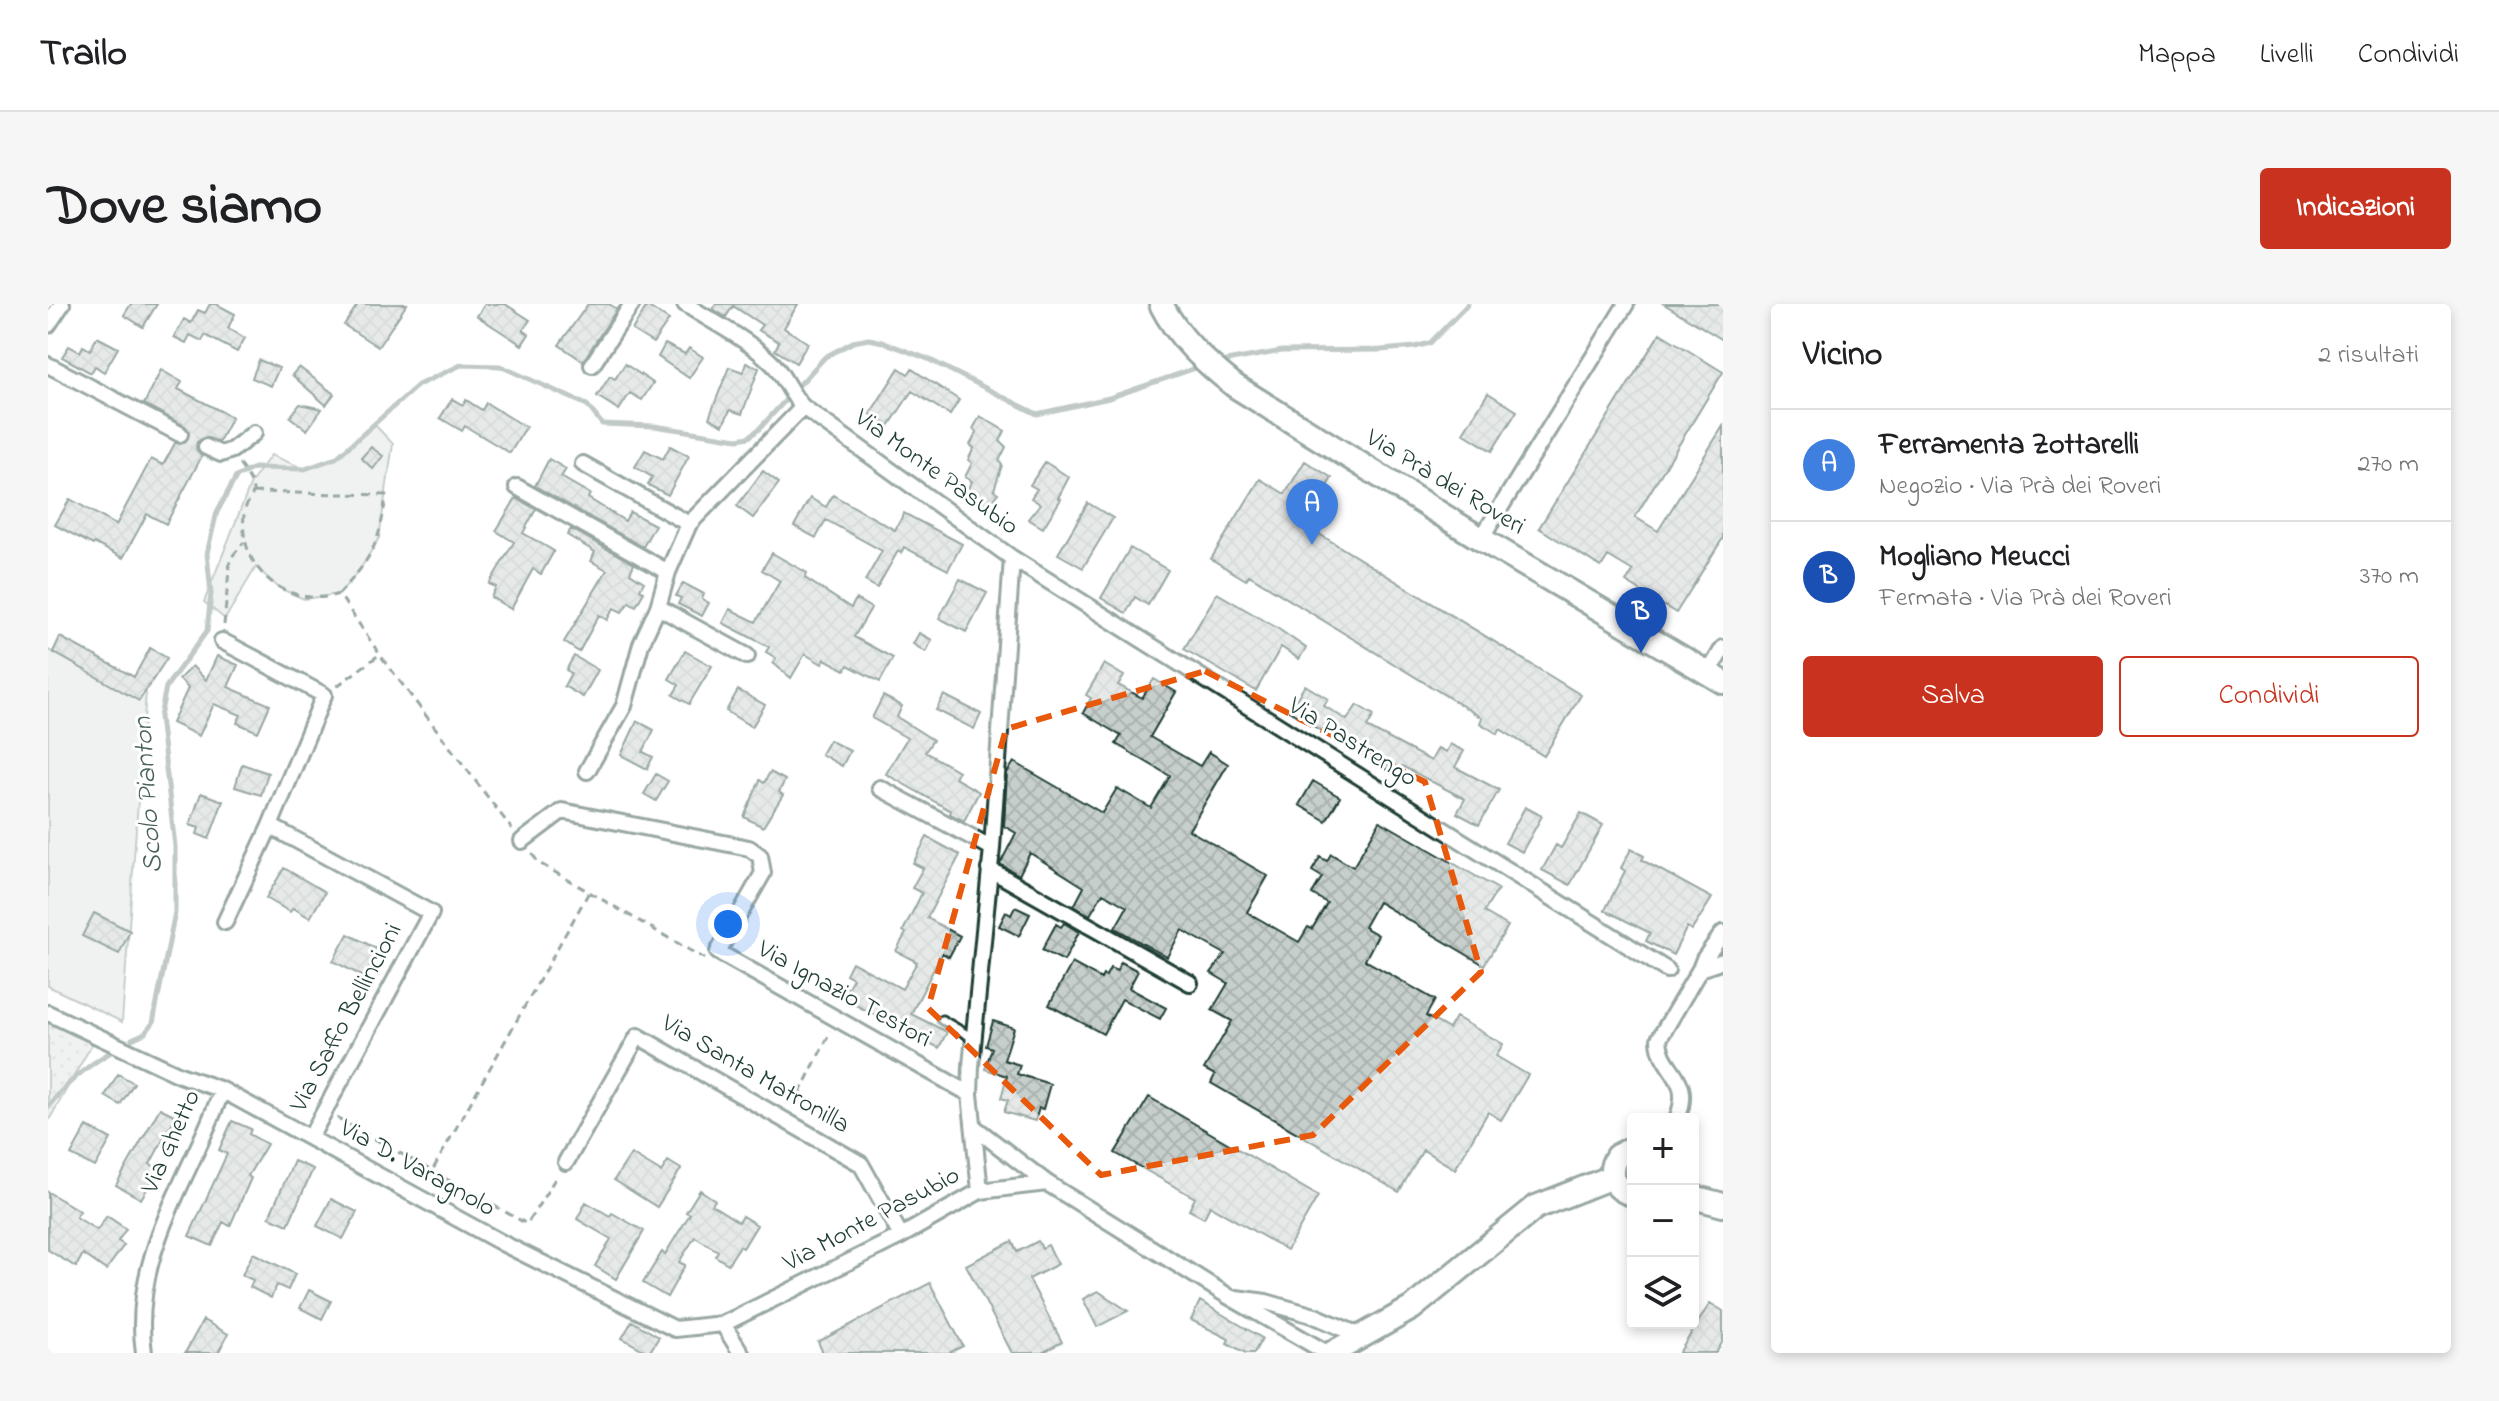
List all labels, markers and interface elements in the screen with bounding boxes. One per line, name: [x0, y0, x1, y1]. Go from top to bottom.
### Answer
text: Trailo: [40, 27, 127, 83]
text: Mappa: [2138, 35, 2216, 76]
text: Livelli: [2260, 35, 2314, 76]
text: Condividi: [2358, 35, 2459, 76]
text: Dove siamo: [48, 168, 322, 249]
button: Indicazioni: [2260, 168, 2451, 249]
text: Vicino: [1803, 331, 1882, 381]
text: 2 risultati: [2318, 337, 2419, 375]
street label: Via Monte Pasubio: [845, 400, 1026, 546]
street label: Via Prà dei Roveri: [1357, 420, 1532, 546]
text: Ferramenta Zottarelli: [1879, 424, 2139, 468]
text: A: [1821, 446, 1837, 484]
text: 270 m: [2357, 446, 2419, 484]
text: Negozio · Via Prà dei Roveri: [1879, 468, 2162, 506]
pin: A: [1286, 479, 1338, 545]
text: Mogliano Meucci: [1879, 536, 2070, 580]
text: B: [1820, 558, 1838, 596]
text: 370 m: [2360, 558, 2419, 596]
text: Fermata · Via Prà dei Roveri: [1879, 580, 2172, 618]
pin: B: [1615, 587, 1667, 653]
button: Salva: [1803, 656, 2103, 737]
button: Condividi: [2119, 656, 2419, 737]
street label: Via Pastrengo: [1279, 688, 1424, 798]
water label: Scolo Pianton: [123, 714, 175, 875]
your location: [708, 904, 748, 944]
street label: Via Saffo Bellincioni: [281, 917, 413, 1120]
street label: Via Ignazio Testori: [749, 931, 938, 1059]
street label: Via Santa Matronilla: [653, 1005, 856, 1144]
street label: Via Ghetto: [132, 1084, 212, 1201]
street label: Via D. Varagnolo: [331, 1110, 502, 1228]
map controls: [1627, 1113, 1699, 1329]
button: +: [1627, 1113, 1699, 1185]
street label: Via Monte Pasubio: [776, 1157, 967, 1283]
button: −: [1627, 1185, 1699, 1257]
button: layers: [1627, 1257, 1699, 1329]

